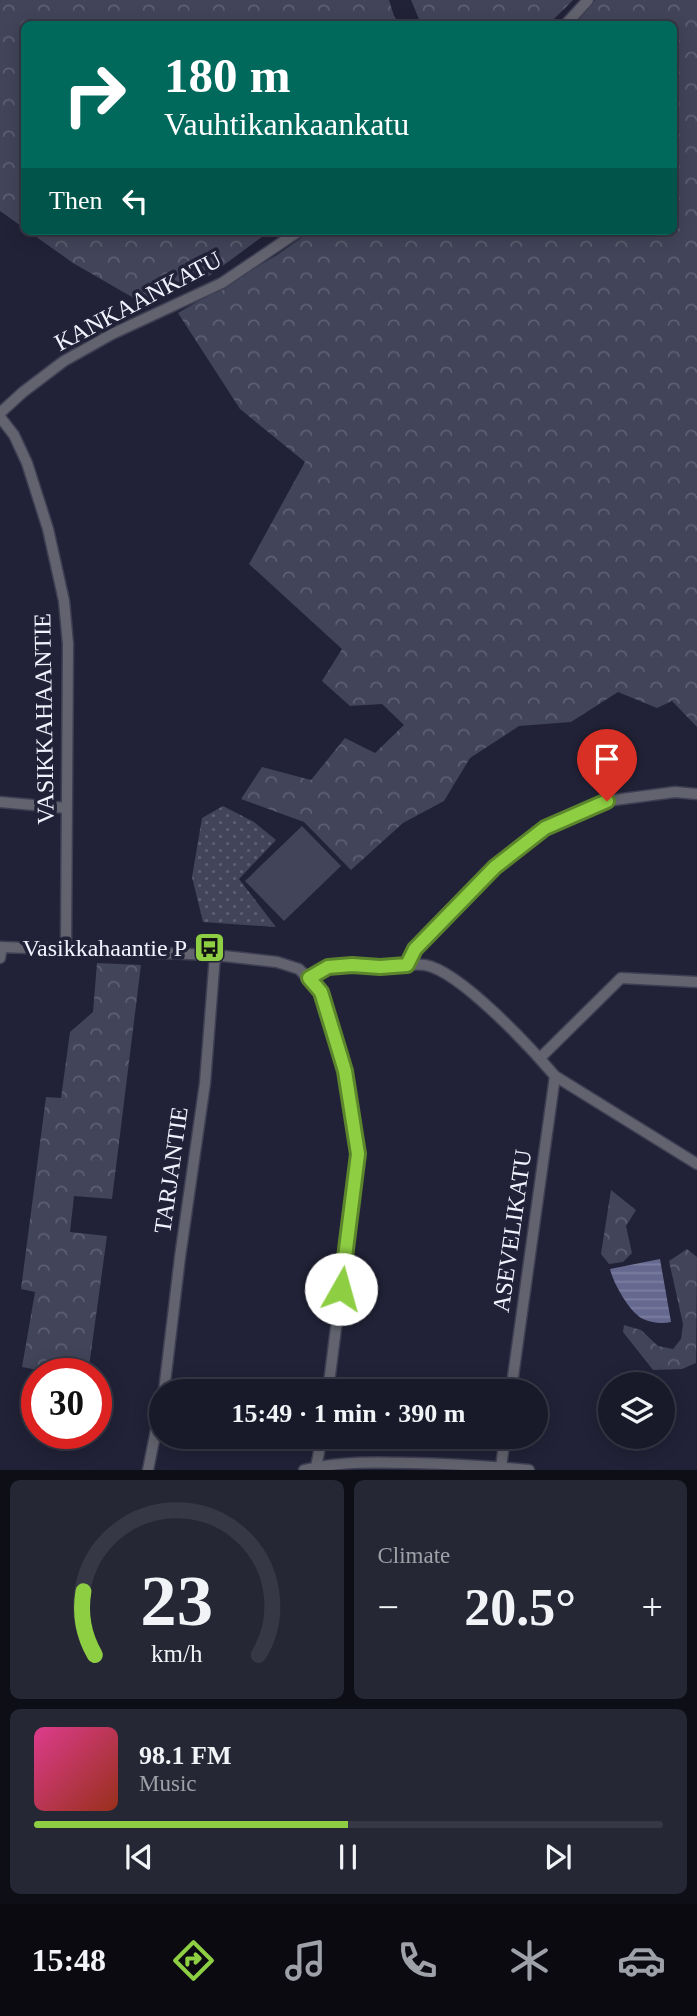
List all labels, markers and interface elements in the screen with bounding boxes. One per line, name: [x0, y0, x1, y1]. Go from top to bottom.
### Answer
text: 180 m: [164, 48, 291, 103]
icon: right: [49, 49, 140, 140]
text: Vauhtikankaankatu: [164, 106, 409, 142]
icon: left: [116, 182, 154, 220]
text: Then: [49, 186, 102, 215]
street label: KANKAANKATU: [50, 246, 226, 356]
street label: VASIKKAHAANTIE: [29, 613, 59, 825]
pin: [577, 729, 637, 801]
icon: arrive: [588, 740, 626, 778]
bus stop icon: Vasikkahaantie P: [193, 931, 227, 965]
place label: Vasikkahaantie P: [22, 935, 187, 961]
street label: TARJANTIE: [149, 1105, 193, 1235]
street label: ASEVELIKATU: [488, 1148, 536, 1314]
position arrow: [304, 1252, 378, 1326]
speed limit sign: 30: [21, 1358, 112, 1449]
map controls: [598, 1372, 675, 1449]
button: layers: [598, 1372, 675, 1449]
text: 15:49 · 1 min · 390 m: [232, 1399, 466, 1428]
text: Climate: [378, 1543, 450, 1568]
text: 23: [140, 1561, 213, 1642]
text: 20.5°: [464, 1579, 576, 1636]
text: −: [378, 1586, 399, 1628]
text: +: [642, 1586, 663, 1628]
text: km/h: [151, 1640, 203, 1667]
text: 98.1 FM: [139, 1741, 231, 1770]
text: Music: [139, 1771, 197, 1796]
icon: previous: [120, 1838, 158, 1876]
icon: pause: [329, 1838, 367, 1876]
icon: next: [539, 1838, 577, 1876]
icon: directions: [169, 1936, 218, 1985]
icon: music: [281, 1936, 330, 1985]
icon: phone: [393, 1936, 442, 1985]
icon: climate: [505, 1936, 554, 1985]
icon: car: [617, 1936, 666, 1985]
text: 15:48: [31, 1942, 106, 1978]

